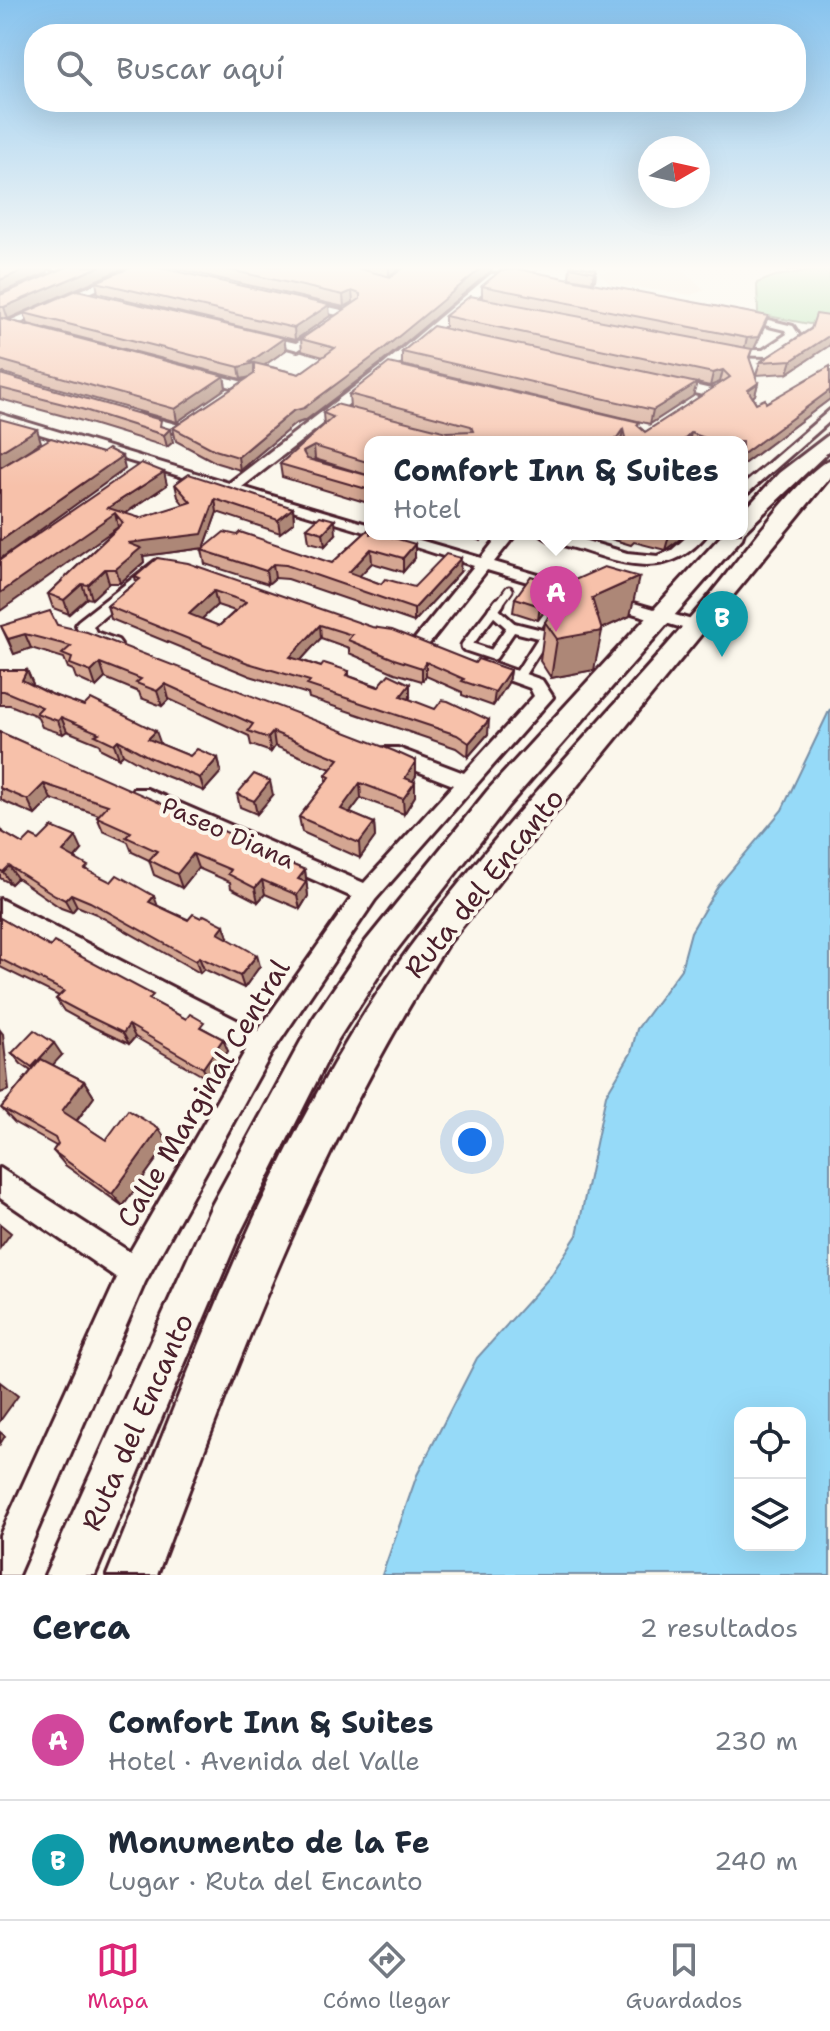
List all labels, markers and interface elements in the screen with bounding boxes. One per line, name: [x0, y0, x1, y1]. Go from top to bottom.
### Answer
search box: [24, 24, 806, 112]
icon: search: [52, 46, 96, 90]
text: Buscar aquí: [116, 48, 284, 89]
north arrow: [638, 136, 710, 208]
popup: [364, 436, 748, 540]
text: Comfort Inn & Suites: [393, 450, 719, 491]
text: Hotel: [393, 491, 461, 526]
pin: A: [530, 566, 582, 632]
pin: B: [696, 591, 748, 657]
street label: Ruta del Encanto: [396, 780, 572, 986]
street label: Paseo Diana: [157, 790, 299, 877]
street label: Calle Marginal Central: [108, 951, 299, 1234]
your location: [452, 1122, 492, 1162]
street label: Ruta del Encanto: [72, 1307, 202, 1537]
map controls: [734, 1407, 806, 1551]
button: locate: [734, 1407, 806, 1479]
button: layers: [734, 1479, 806, 1551]
text: Cerca: [32, 1604, 130, 1650]
text: 2 resultados: [639, 1610, 798, 1645]
text: Comfort Inn & Suites: [108, 1702, 434, 1743]
text: A: [48, 1723, 68, 1758]
text: 230 m: [714, 1723, 798, 1758]
text: Hotel · Avenida del Valle: [108, 1743, 420, 1778]
text: Monumento de la Fe: [108, 1822, 430, 1863]
text: B: [50, 1843, 66, 1878]
text: 240 m: [714, 1843, 798, 1878]
text: Lugar · Ruta del Encanto: [108, 1863, 423, 1898]
tab: Mapa: [87, 1938, 148, 2015]
tab: Cómo llegar: [323, 1938, 451, 2015]
tab: Guardados: [626, 1938, 743, 2015]

